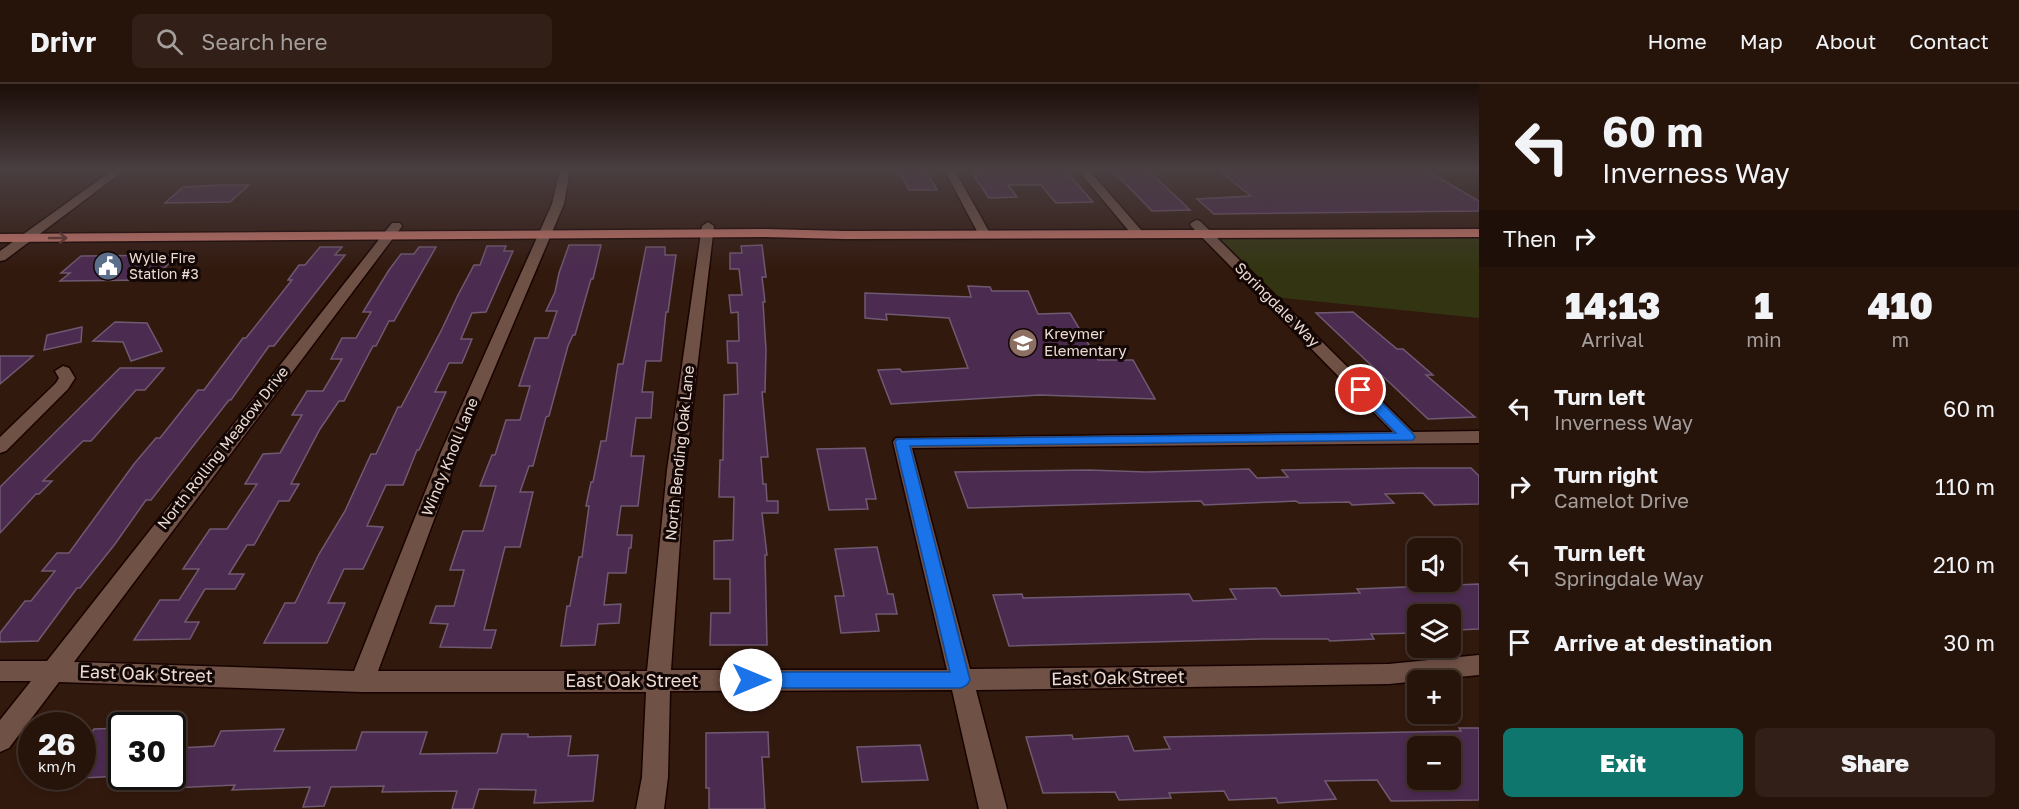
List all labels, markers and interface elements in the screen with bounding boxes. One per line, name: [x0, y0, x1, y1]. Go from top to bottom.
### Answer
search box: [132, 14, 552, 68]
text: Drivr: [30, 25, 96, 58]
icon: search: [153, 25, 186, 58]
text: Search here: [201, 28, 327, 55]
text: Home: [1647, 28, 1707, 54]
text: Map: [1740, 28, 1783, 54]
text: About: [1816, 28, 1876, 54]
text: Contact: [1909, 28, 1989, 54]
text: 60 m: [1602, 106, 1703, 156]
icon: left: [1503, 108, 1581, 186]
text: Inverness Way: [1602, 157, 1790, 189]
icon: right: [1568, 222, 1601, 255]
text: Then: [1503, 225, 1556, 252]
one-way arrow: [48, 232, 68, 243]
place label: Wylie Fire Station #3: [129, 249, 199, 282]
public building icon: Wylie Fire Station #3: [92, 250, 124, 282]
street label: Springdale Way: [1232, 258, 1324, 351]
text: 14:13: [1565, 284, 1660, 327]
text: 1: [1754, 284, 1773, 327]
text: 410: [1867, 284, 1933, 327]
place label: Kreymer Elementary: [1044, 324, 1127, 359]
school or university icon: Kreymer Elementary: [1007, 327, 1039, 359]
text: Arrival: [1581, 327, 1644, 351]
text: min: [1746, 327, 1782, 351]
text: m: [1891, 327, 1909, 351]
street label: North Rolling Meadow Drive: [153, 362, 292, 532]
street label: North Bending Oak Lane: [661, 364, 697, 541]
pin: [1335, 364, 1386, 415]
icon: arrive: [1344, 373, 1377, 406]
text: Turn left: [1554, 383, 1645, 410]
icon: left: [1503, 392, 1536, 425]
street label: Windy Knoll Lane: [417, 395, 481, 518]
text: 60 m: [1943, 395, 1995, 422]
text: Inverness Way: [1554, 410, 1693, 434]
text: Turn right: [1554, 461, 1658, 488]
icon: right: [1503, 470, 1536, 503]
text: 110 m: [1935, 473, 1995, 500]
text: Camelot Drive: [1554, 488, 1689, 512]
map controls: [1407, 538, 1461, 790]
button: sound: [1407, 538, 1461, 592]
text: Turn left: [1554, 539, 1645, 566]
icon: left: [1503, 548, 1536, 581]
text: 210 m: [1933, 551, 1995, 578]
text: Springdale Way: [1554, 566, 1704, 590]
button: layers: [1407, 604, 1461, 658]
icon: arrive: [1503, 626, 1536, 659]
text: Arrive at destination: [1554, 629, 1772, 656]
text: 30 m: [1944, 629, 1995, 656]
position arrow: [719, 648, 783, 712]
street label: East Oak Street: [79, 660, 213, 686]
street label: East Oak Street: [1051, 665, 1185, 689]
street label: East Oak Street: [565, 669, 699, 691]
button: +: [1407, 670, 1461, 724]
speed limit sign: 30: [108, 712, 186, 790]
text: 26: [38, 726, 76, 762]
button: Exit: [1503, 728, 1743, 797]
button: Share: [1755, 728, 1995, 797]
button: −: [1407, 736, 1461, 790]
text: km/h: [38, 757, 76, 775]

